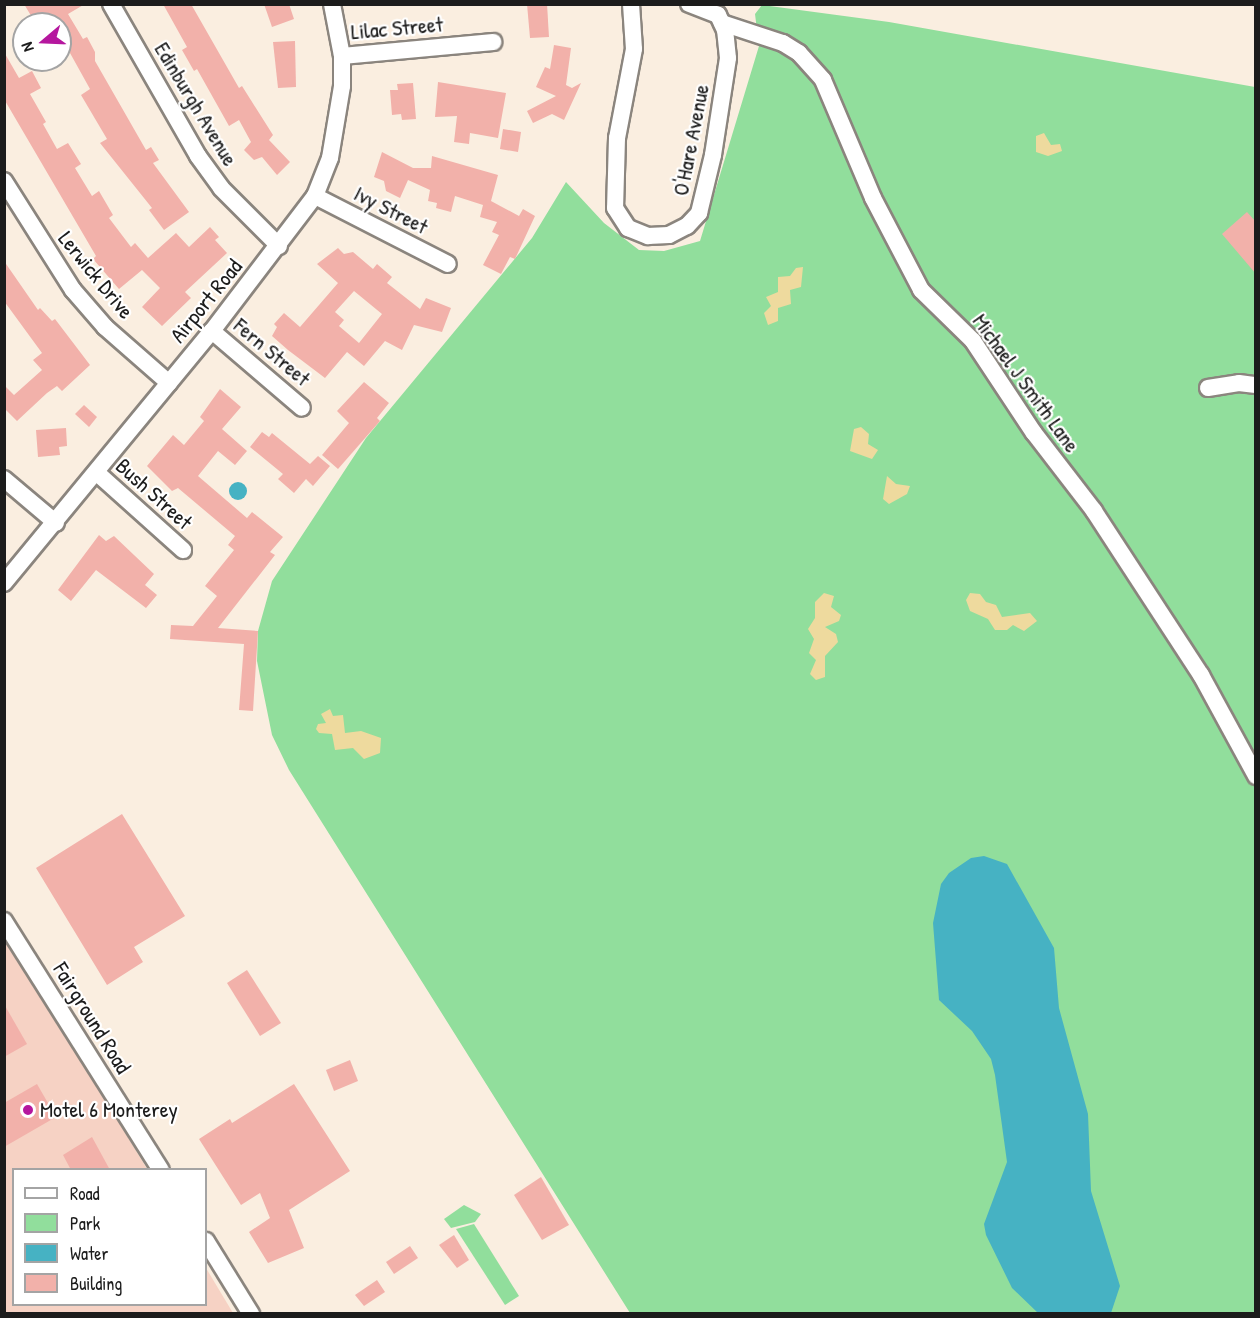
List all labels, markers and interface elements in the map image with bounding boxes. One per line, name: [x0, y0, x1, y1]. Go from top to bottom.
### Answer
street label: Lilac Street: [350, 11, 444, 45]
north arrow: [12, 12, 72, 72]
street label: Edinburgh Avenue: [149, 37, 243, 171]
text: N: [15, 40, 39, 55]
street label: O'Hare Avenue: [667, 82, 715, 198]
street label: Ivy Street: [350, 180, 432, 240]
street label: Lerwick Drive: [53, 226, 139, 324]
street label: Airport Road: [164, 254, 248, 348]
street label: Michael J Smith Lane: [967, 309, 1085, 457]
street label: Fern Street: [228, 312, 316, 392]
street label: Bush Street: [110, 453, 198, 535]
street label: Fairground Road: [47, 958, 137, 1078]
place label: Motel 6 Monterey: [40, 1097, 178, 1123]
marker: Motel 6 Monterey: [21, 1103, 35, 1117]
legend: [12, 1168, 207, 1306]
text: Road: [70, 1181, 100, 1206]
text: Park: [70, 1211, 100, 1236]
text: Water: [70, 1241, 108, 1266]
text: Building: [70, 1271, 122, 1296]

